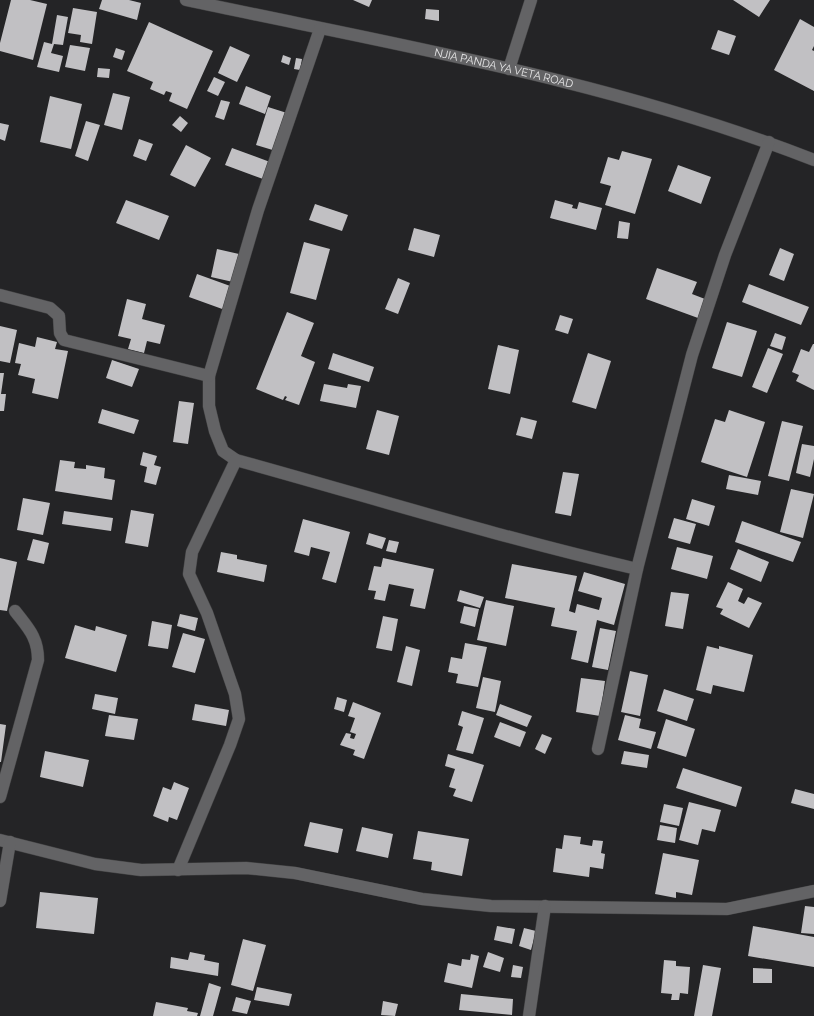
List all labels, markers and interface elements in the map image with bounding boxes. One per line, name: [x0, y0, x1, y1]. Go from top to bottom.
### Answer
street label: NJIA PANDA YA VETA ROAD: [433, 45, 575, 90]

